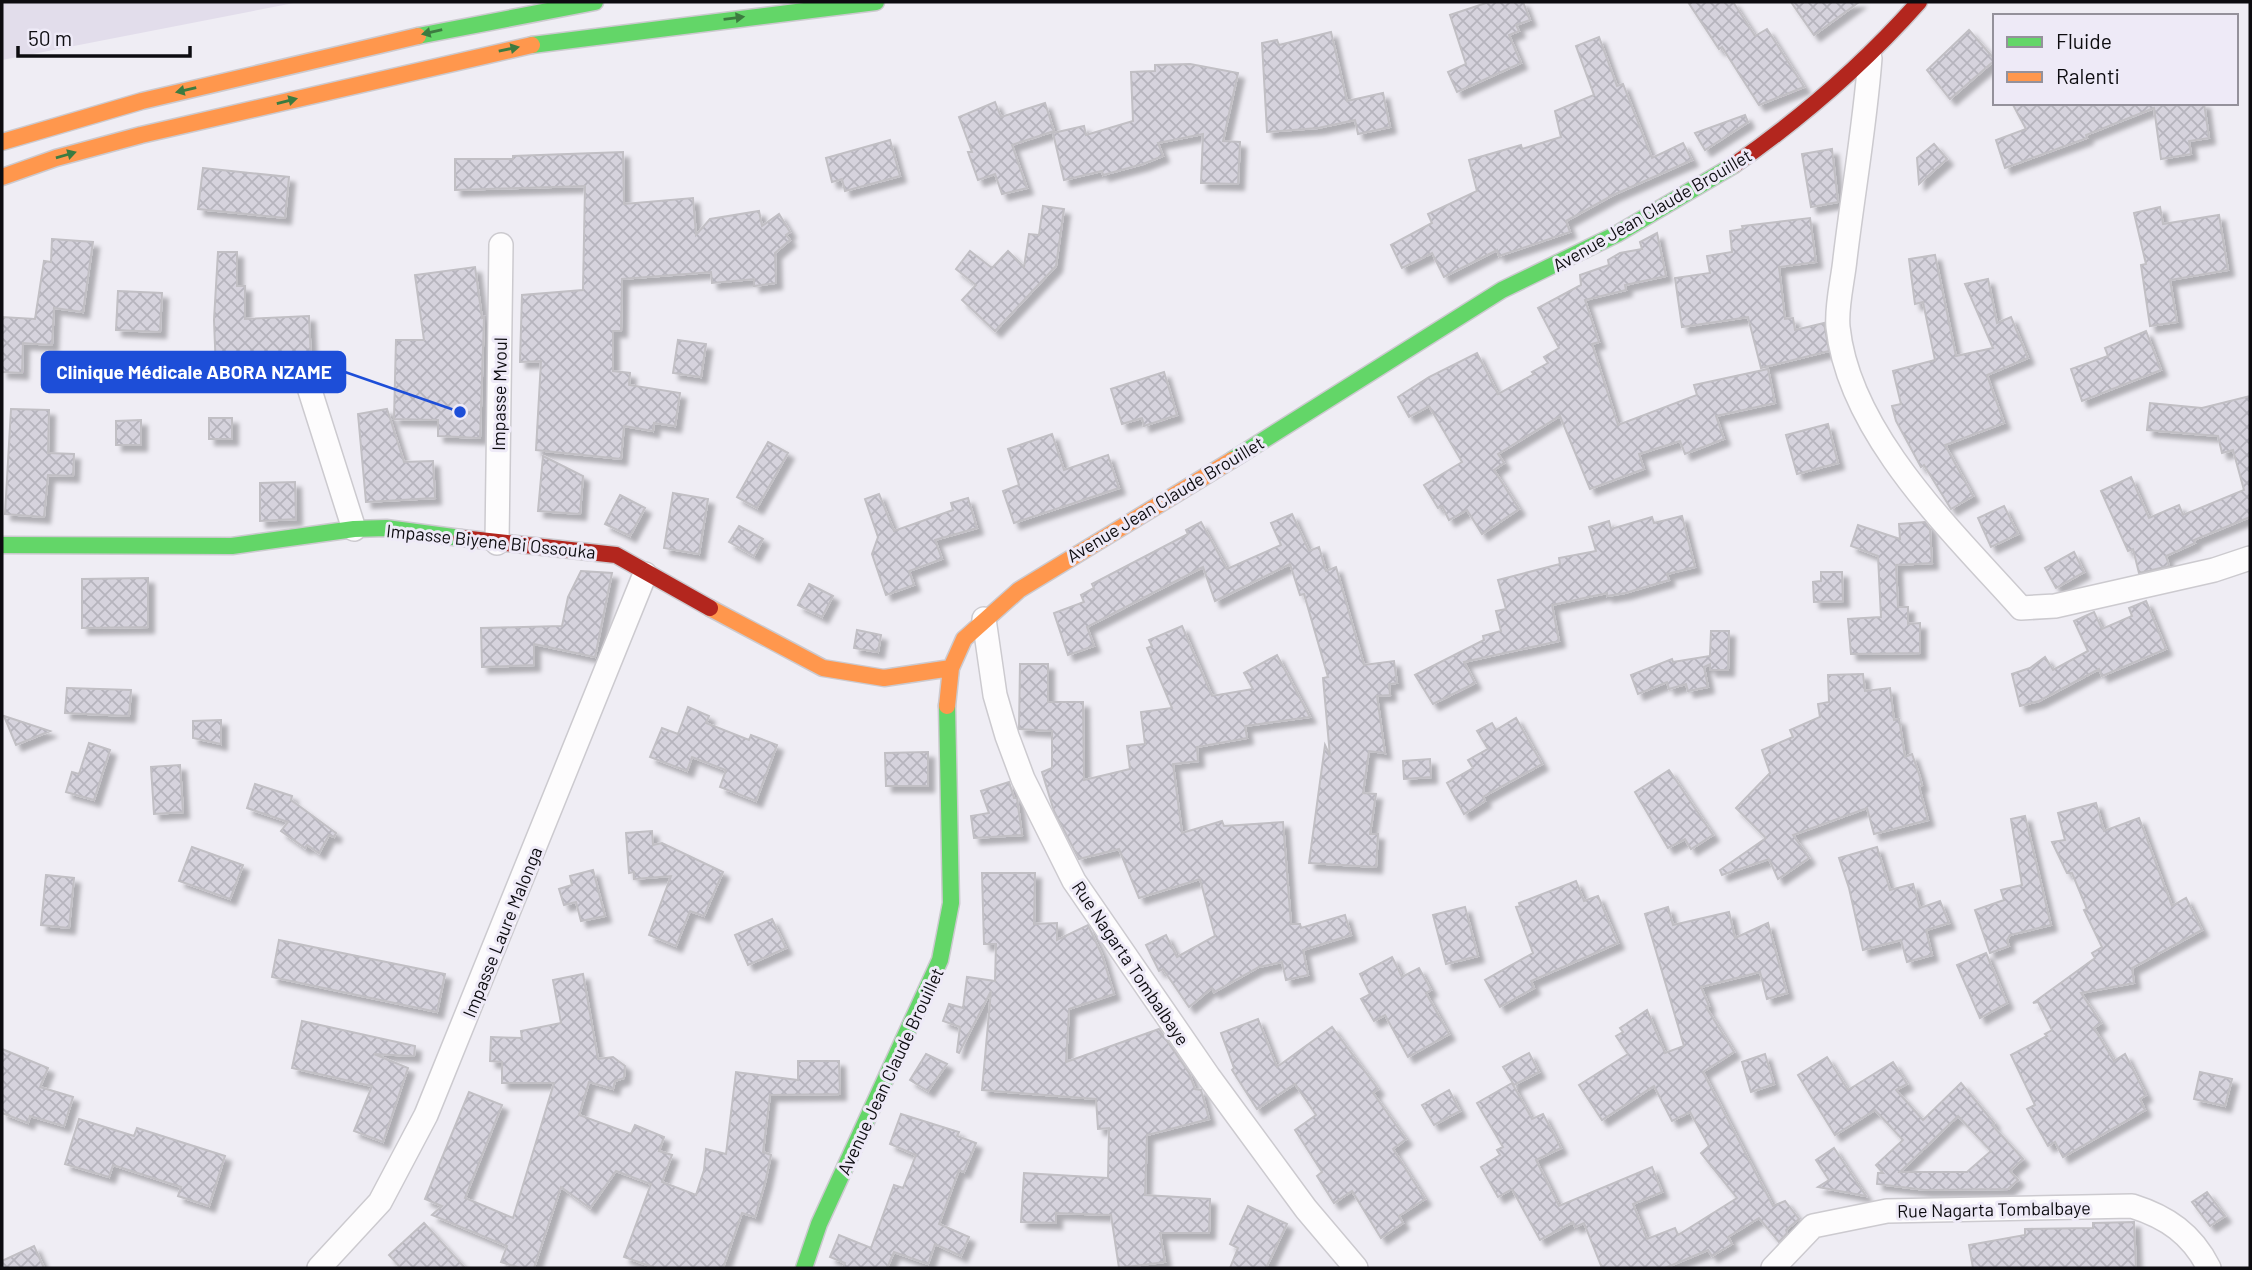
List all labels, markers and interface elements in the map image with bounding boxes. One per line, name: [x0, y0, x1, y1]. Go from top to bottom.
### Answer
one-way arrow: [723, 13, 745, 24]
scale bar: [18, 14, 189, 58]
legend: [1993, 14, 2238, 105]
text: 50 m: [28, 25, 72, 50]
one-way arrow: [421, 27, 443, 38]
text: Fluide: [2056, 28, 2112, 53]
one-way arrow: [498, 44, 520, 55]
text: Ralenti: [2056, 63, 2120, 88]
one-way arrow: [175, 85, 197, 96]
one-way arrow: [276, 95, 298, 106]
street label: Avenue Jean Claude Brouillet: [1549, 144, 1755, 276]
one-way arrow: [56, 149, 77, 159]
street label: Impasse Mvoul: [487, 337, 511, 451]
callout: Clinique Médicale ABORA NZAME: [42, 352, 345, 392]
text: Clinique Médicale ABORA NZAME: [56, 360, 332, 383]
street label: Avenue Jean Claude Brouillet: [1062, 431, 1268, 567]
street label: Impasse Biyene Bi Ossouka: [385, 519, 597, 563]
street label: Impasse Laure Malonga: [458, 843, 546, 1021]
street label: Rue Nagarta Tombalbaye: [1068, 877, 1194, 1049]
street label: Avenue Jean Claude Brouillet: [832, 964, 948, 1178]
street label: Rue Nagarta Tombalbaye: [1897, 1196, 2091, 1222]

